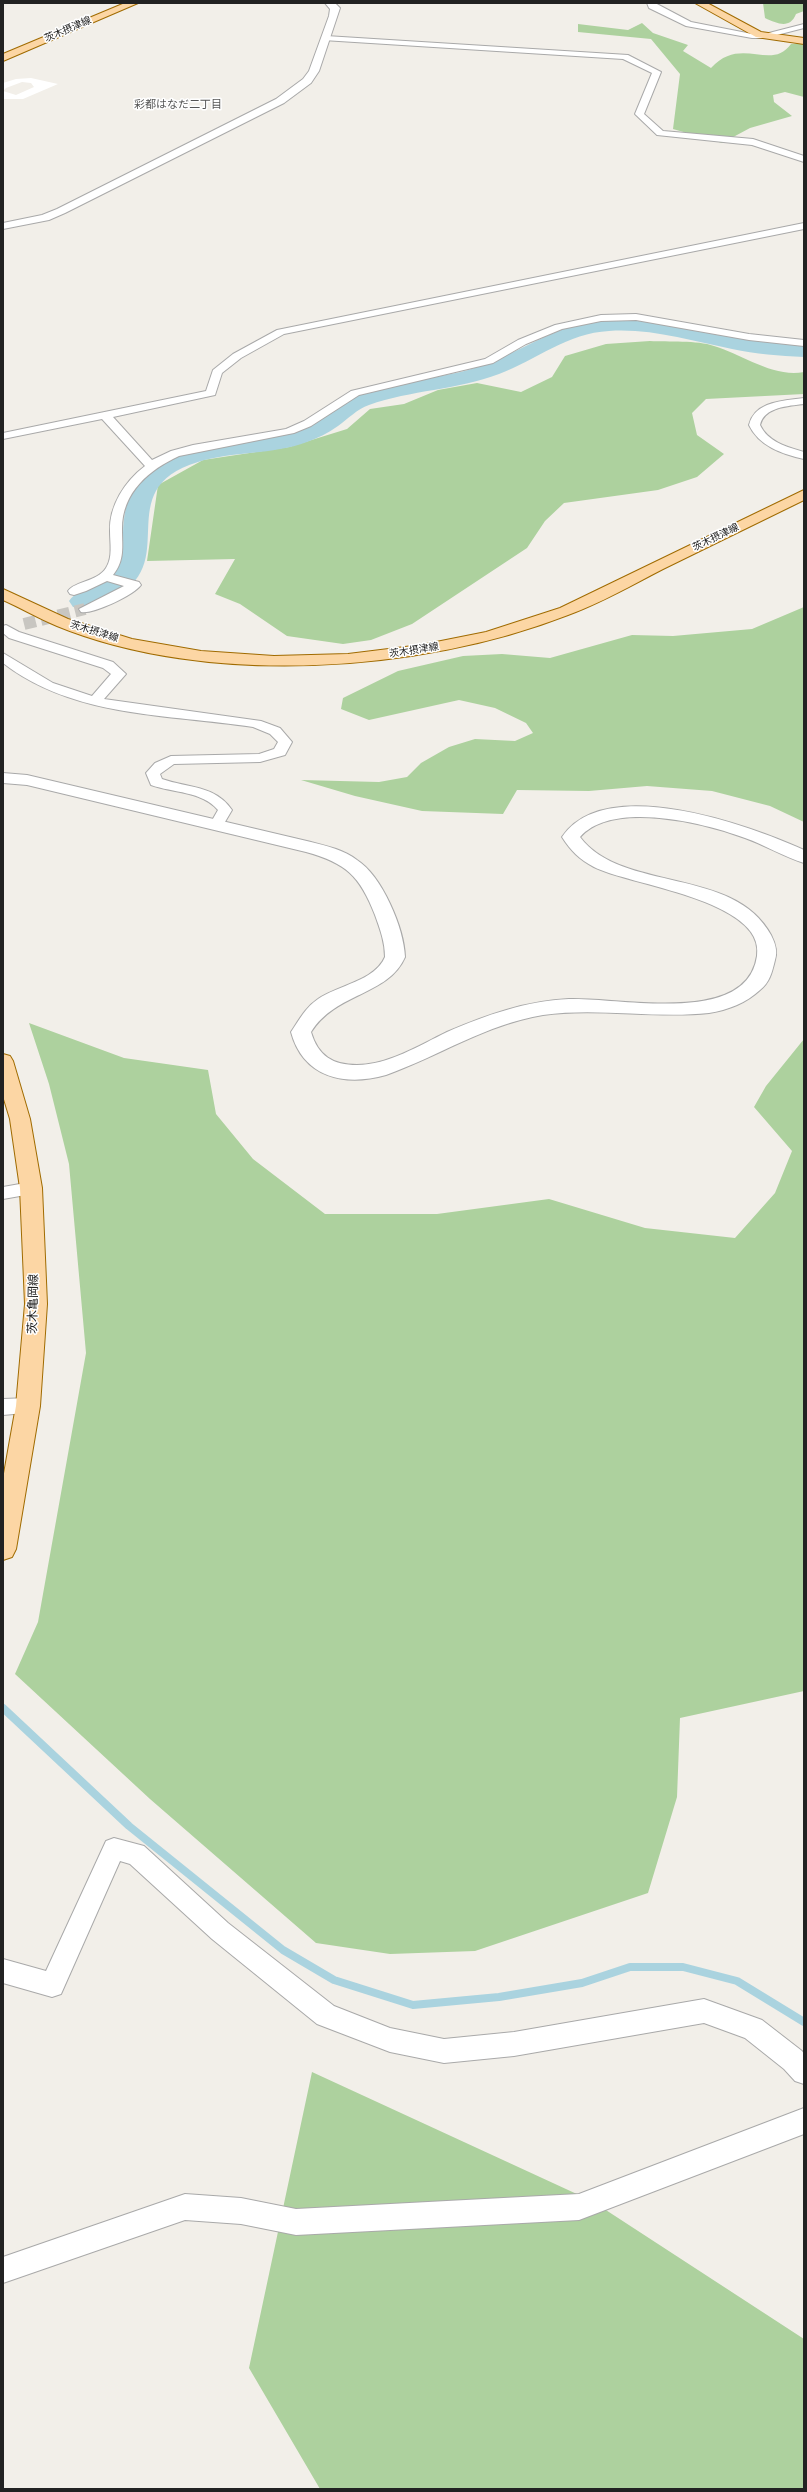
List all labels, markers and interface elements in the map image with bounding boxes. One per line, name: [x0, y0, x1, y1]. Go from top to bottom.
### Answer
street label: 茨木摂津線: [43, 15, 93, 45]
district label: 彩都はなだ二丁目: [134, 98, 222, 112]
street label: 茨木摂津線: [691, 522, 741, 554]
street label: 茨木摂津線: [68, 619, 120, 645]
street label: 茨木摂津線: [388, 641, 440, 661]
street label: 茨木亀岡線: [26, 1274, 42, 1334]

